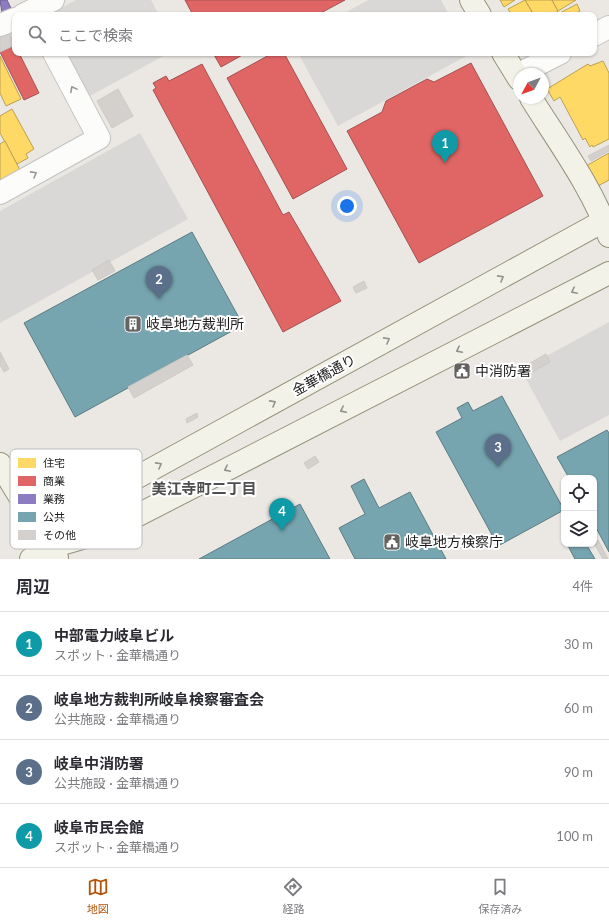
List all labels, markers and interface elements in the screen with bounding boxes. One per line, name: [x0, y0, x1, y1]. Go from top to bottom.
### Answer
search box: [12, 12, 597, 56]
icon: search: [26, 23, 48, 45]
text: ここで検索: [58, 26, 133, 44]
north arrow: [513, 68, 549, 104]
one-way arrow: [71, 86, 78, 93]
pin: 1: [432, 130, 458, 163]
one-way arrow: [30, 171, 37, 179]
your location: [337, 196, 357, 216]
pin: 2: [146, 266, 172, 299]
one-way arrow: [497, 275, 504, 282]
one-way arrow: [571, 286, 579, 294]
building icon: 岐阜地方裁判所: [123, 314, 143, 334]
place label: 岐阜地方裁判所: [146, 315, 244, 332]
one-way arrow: [383, 338, 390, 345]
one-way arrow: [455, 345, 463, 353]
street label: 金華橋通り: [289, 350, 358, 399]
public building icon: 中消防署: [452, 361, 472, 381]
place label: 中消防署: [475, 362, 531, 379]
one-way arrow: [269, 400, 276, 408]
one-way arrow: [340, 405, 347, 412]
pin: 3: [485, 434, 511, 467]
legend: [10, 449, 142, 549]
text: 住宅: [43, 456, 65, 469]
one-way arrow: [155, 463, 162, 470]
one-way arrow: [224, 464, 232, 472]
text: 商業: [43, 474, 65, 487]
map controls: [561, 475, 597, 547]
button: locate: [561, 475, 597, 511]
district label: 美江寺町二丁目: [151, 479, 257, 497]
text: 業務: [43, 492, 65, 505]
pin: 4: [269, 498, 295, 531]
text: 公共: [43, 510, 65, 523]
button: layers: [561, 511, 597, 547]
text: その他: [43, 528, 76, 541]
public building icon: 岐阜地方検察庁: [382, 532, 402, 552]
place label: 岐阜地方検察庁: [405, 533, 503, 550]
text: 周辺: [16, 576, 50, 597]
text: 4件: [572, 578, 593, 594]
text: 中部電力岐阜ビル: [54, 626, 174, 644]
text: 1: [25, 636, 33, 652]
text: 30 m: [564, 636, 593, 652]
text: スポット · 金華橋通り: [54, 647, 181, 663]
text: 岐阜地方裁判所岐阜検察審査会: [54, 690, 264, 708]
text: 2: [25, 700, 33, 716]
text: 60 m: [564, 700, 593, 716]
text: 公共施設 · 金華橋通り: [54, 711, 181, 727]
text: 岐阜中消防署: [54, 754, 144, 772]
text: 3: [25, 764, 33, 780]
text: 90 m: [564, 764, 593, 780]
text: 公共施設 · 金華橋通り: [54, 775, 181, 791]
text: 岐阜市民会館: [54, 818, 144, 836]
text: 4: [25, 828, 33, 844]
text: 100 m: [556, 828, 593, 844]
text: スポット · 金華橋通り: [54, 839, 181, 855]
tab: 地図: [87, 876, 109, 916]
tab: 経路: [282, 876, 304, 916]
tab: 保存済み: [478, 876, 522, 916]

